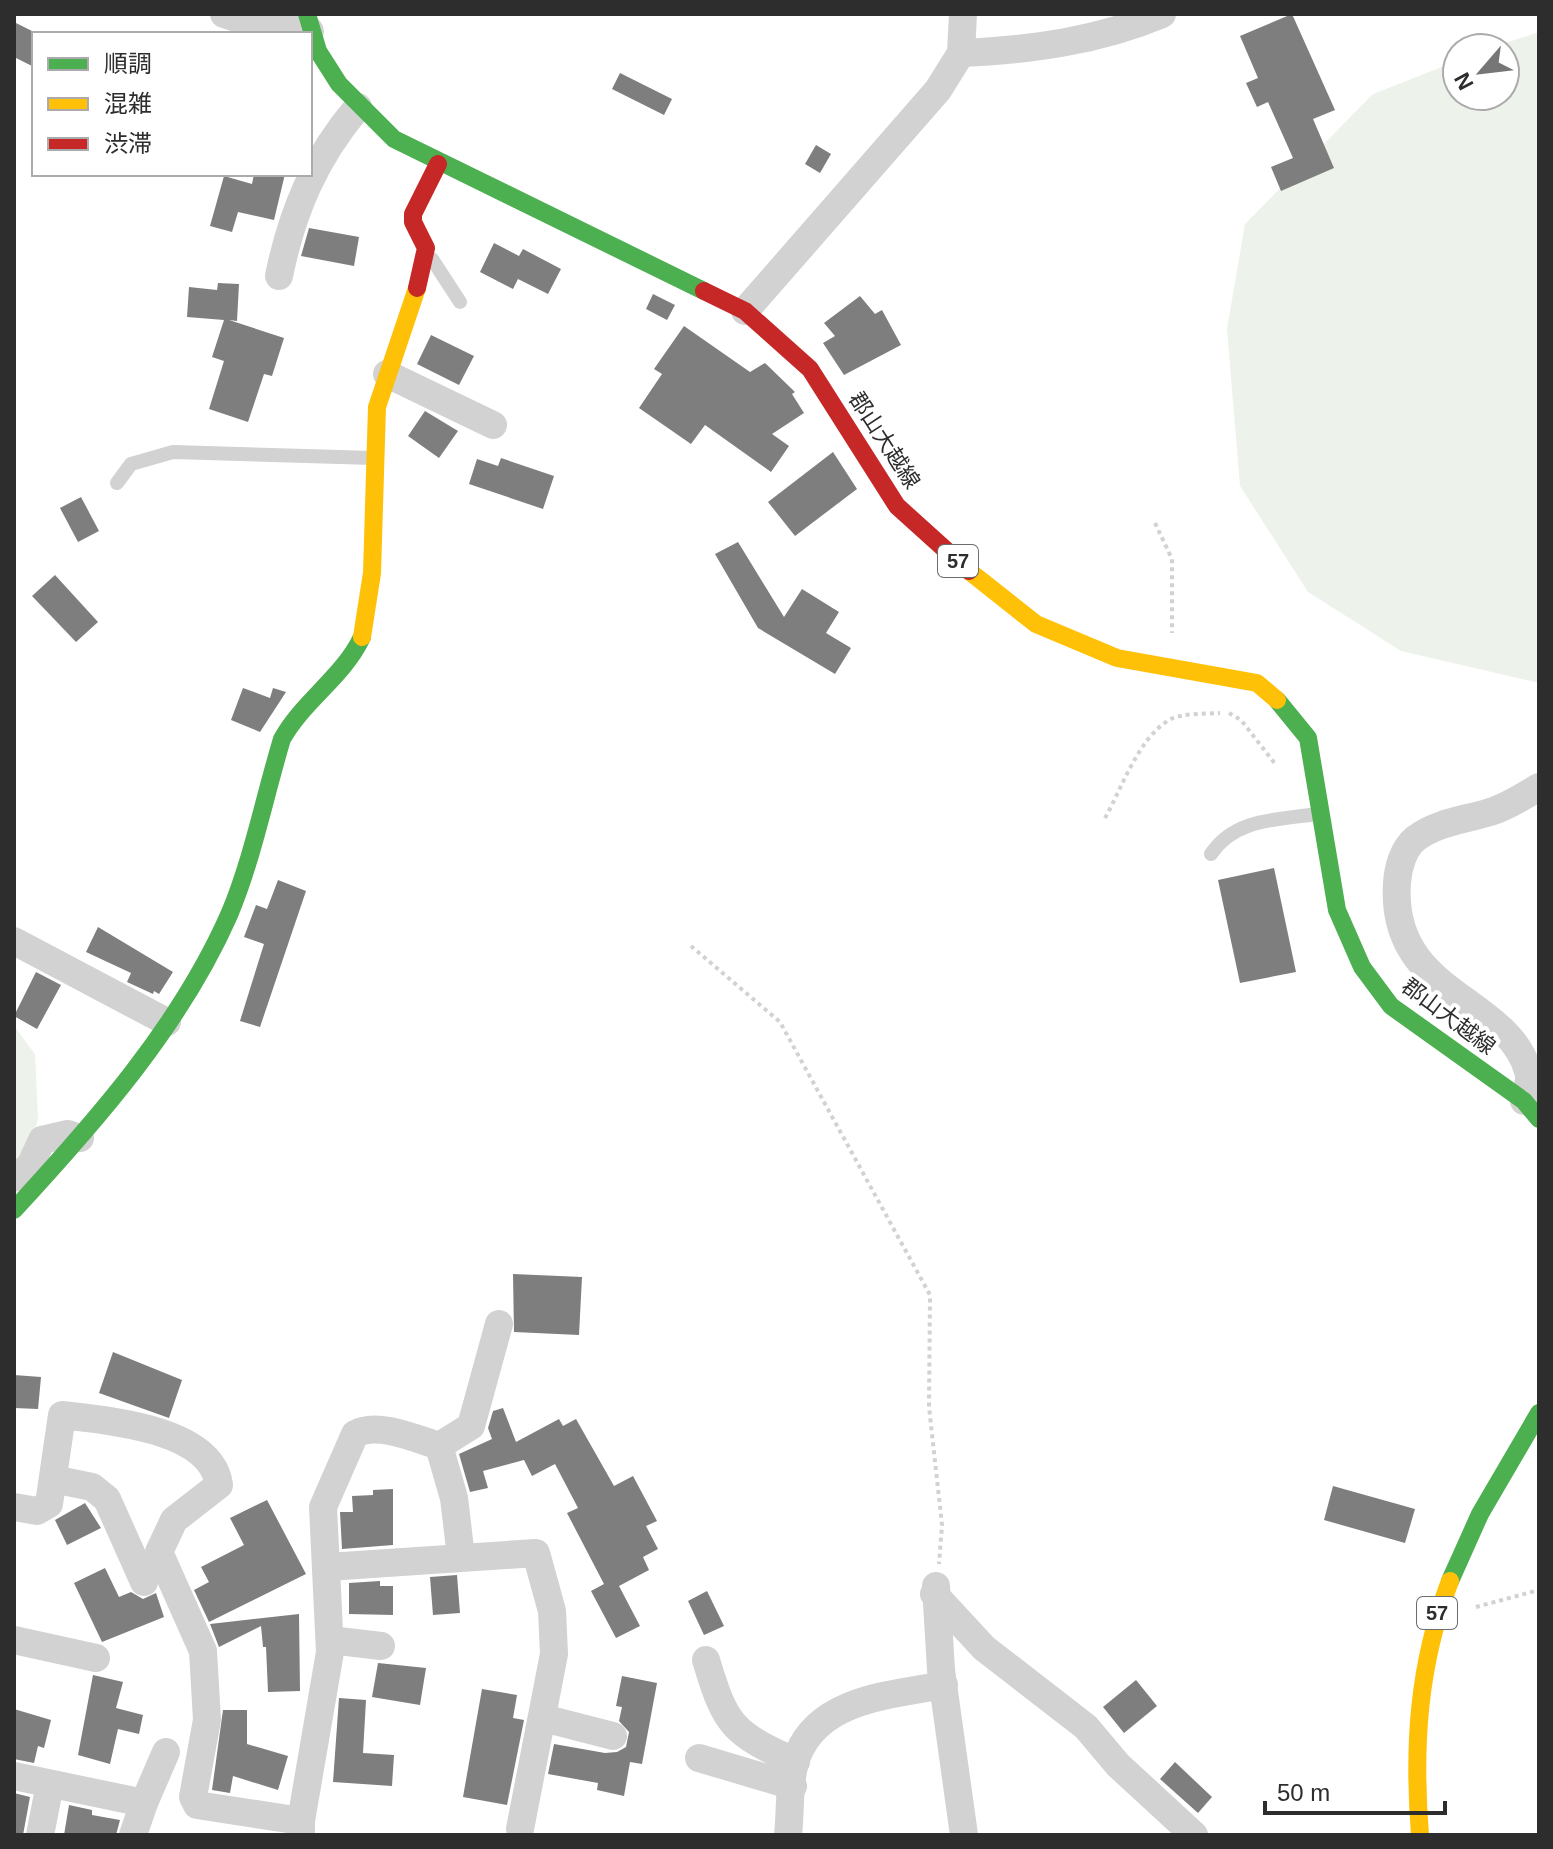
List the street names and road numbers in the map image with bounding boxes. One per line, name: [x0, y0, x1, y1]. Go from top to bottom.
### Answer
street label: 郡山大越線: [844, 387, 925, 493]
road number: 57: [938, 545, 978, 577]
street label: 郡山大越線: [1397, 973, 1500, 1059]
road number: 57: [1417, 1597, 1457, 1629]

